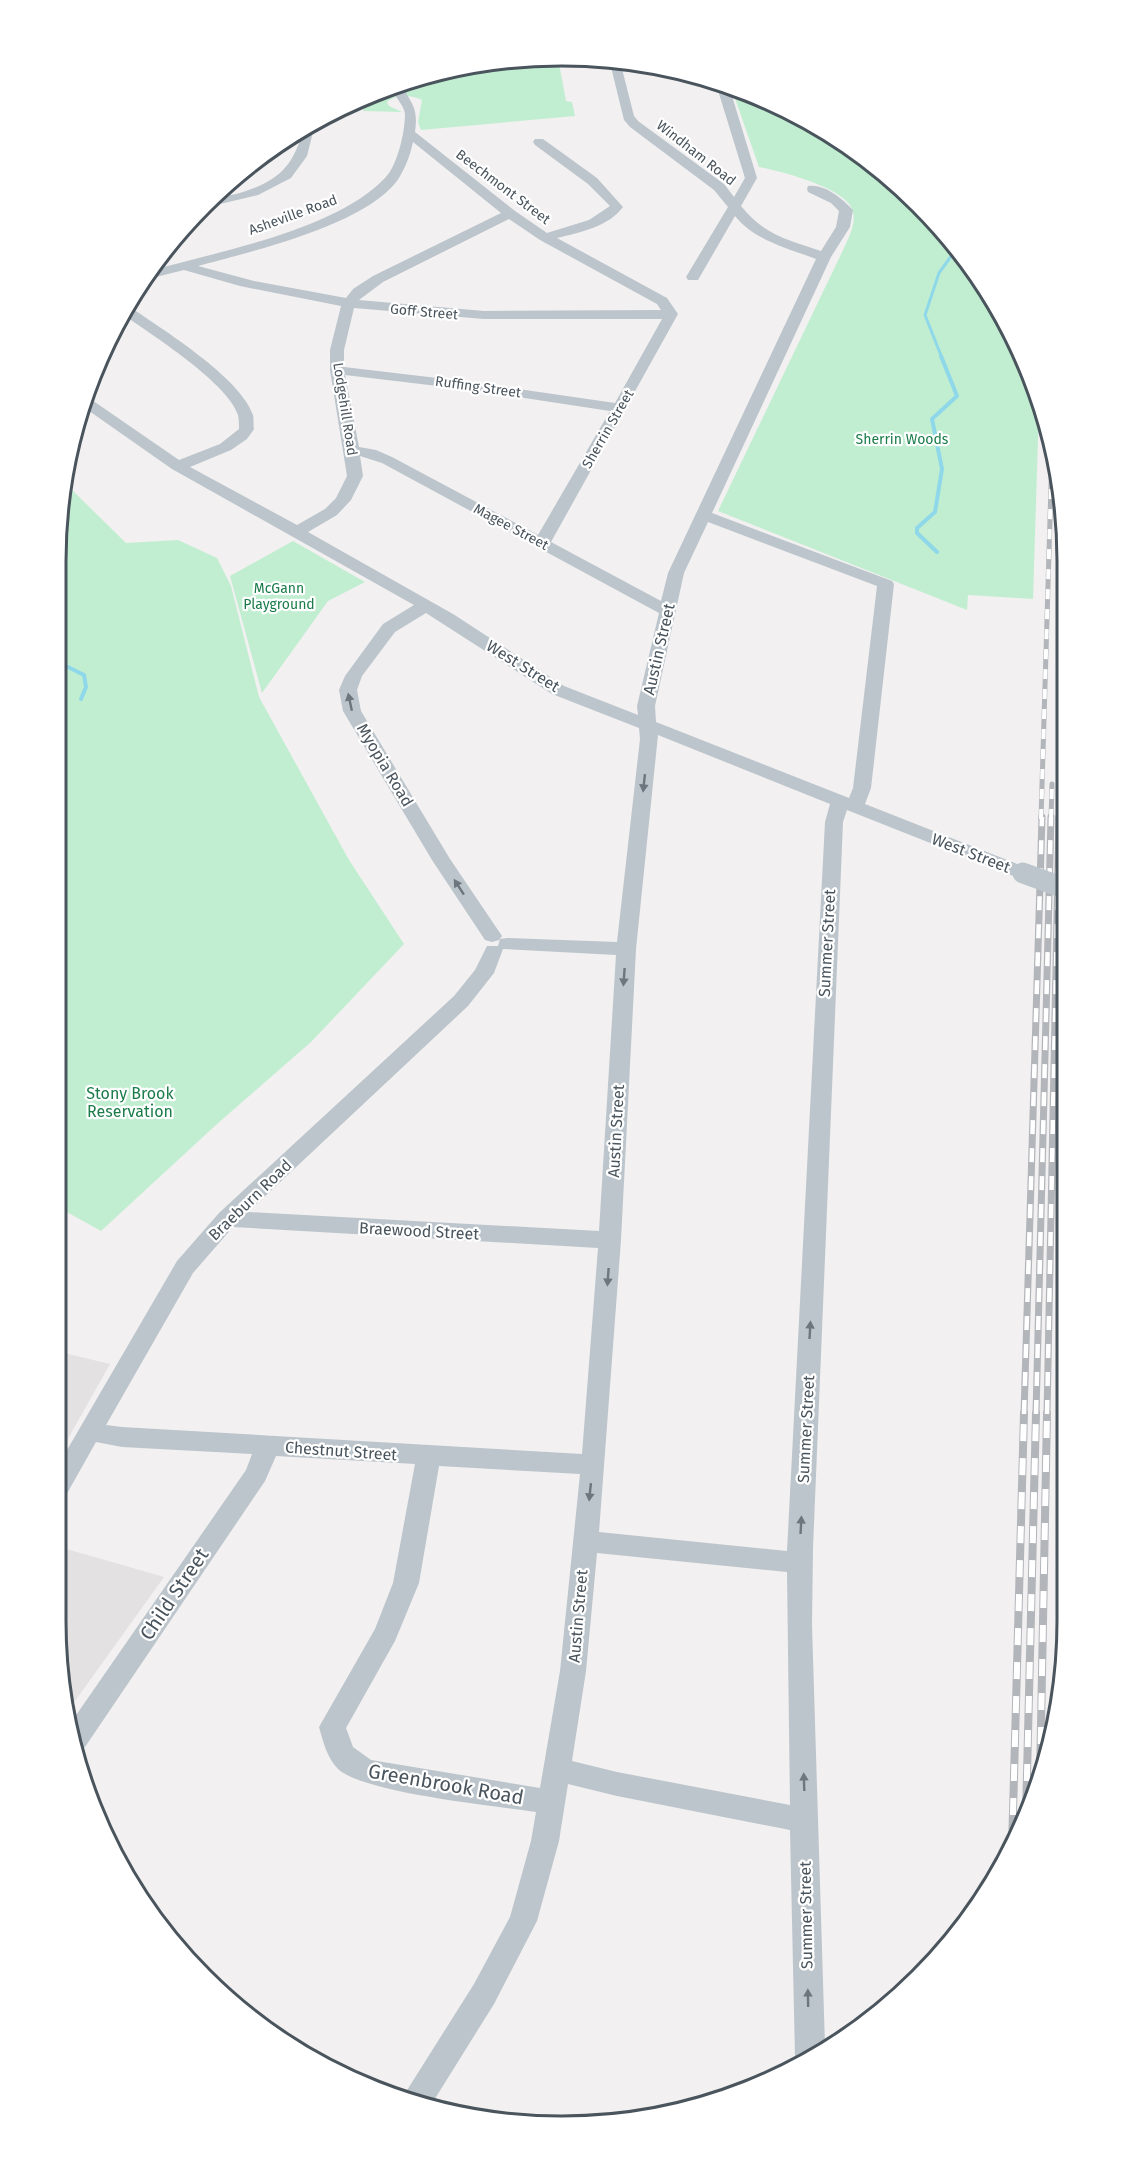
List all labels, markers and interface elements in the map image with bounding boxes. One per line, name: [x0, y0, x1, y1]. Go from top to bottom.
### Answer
street label: Windham Road: [653, 117, 739, 189]
street label: Beechmont Street: [452, 146, 554, 229]
street label: Asheville Road: [246, 191, 340, 239]
street label: Goff Street: [389, 301, 460, 324]
street label: Lodgehill Road: [329, 361, 361, 457]
street label: Ruffing Street: [434, 373, 523, 402]
street label: Sherrin Street: [579, 386, 638, 471]
park label: Sherrin Woods: [856, 431, 949, 448]
street label: Magee Street: [471, 500, 552, 554]
park label: McGann Playground: [243, 580, 315, 613]
street label: Austin Street: [639, 601, 679, 697]
street label: West Street: [483, 636, 563, 696]
one-way arrow: [345, 692, 355, 711]
street label: Myopia Road: [353, 720, 417, 810]
one-way arrow: [639, 774, 649, 793]
street label: West Street: [929, 829, 1013, 877]
one-way arrow: [454, 879, 465, 896]
street label: Summer Street: [815, 888, 839, 997]
one-way arrow: [620, 968, 629, 987]
park label: Stony Brook Reservation: [86, 1084, 174, 1121]
street label: Austin Street: [604, 1084, 628, 1178]
street label: Braeburn Road: [204, 1156, 296, 1244]
street label: Braewood Street: [359, 1218, 480, 1244]
one-way arrow: [603, 1267, 612, 1286]
one-way arrow: [806, 1320, 815, 1339]
street label: Summer Street: [794, 1374, 818, 1483]
street label: Chestnut Street: [284, 1438, 398, 1464]
one-way arrow: [585, 1483, 595, 1502]
one-way arrow: [797, 1515, 806, 1534]
street label: Child Street: [135, 1543, 214, 1645]
street label: Austin Street: [564, 1568, 592, 1663]
street label: Greenbrook Road: [366, 1759, 526, 1809]
one-way arrow: [799, 1773, 809, 1792]
street label: Summer Street: [796, 1861, 816, 1969]
one-way arrow: [803, 1989, 813, 2008]

